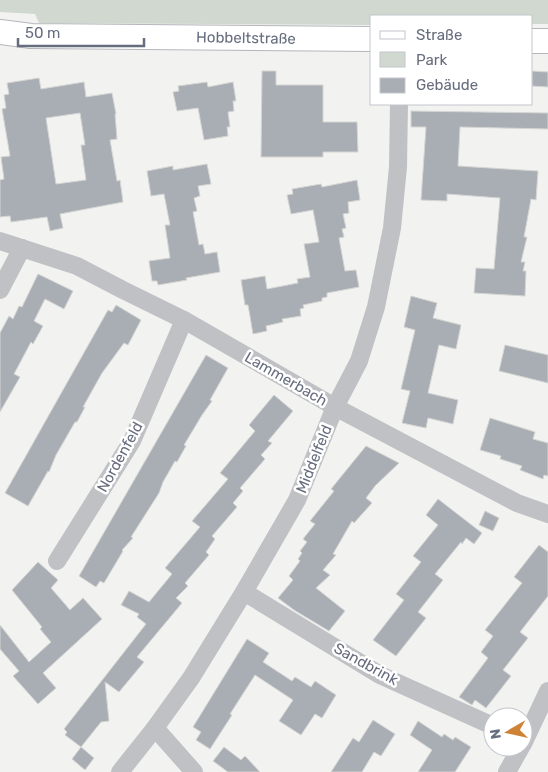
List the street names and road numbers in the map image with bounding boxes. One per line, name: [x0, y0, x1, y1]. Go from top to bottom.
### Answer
street label: Hobbeltstraße: [196, 28, 296, 48]
street label: Lammerbach: [242, 348, 330, 410]
street label: Nordenfeld: [93, 419, 147, 495]
street label: Middelfeld: [292, 422, 336, 496]
street label: Sandbrink: [331, 639, 402, 689]

